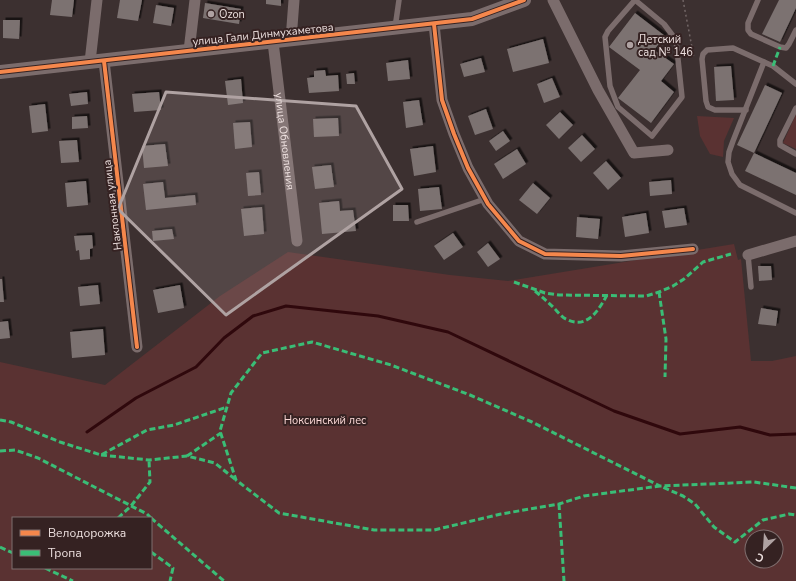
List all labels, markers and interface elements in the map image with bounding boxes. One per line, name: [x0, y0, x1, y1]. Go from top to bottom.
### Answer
place label: Ozon: [219, 7, 245, 22]
marker: Ozon: [206, 9, 216, 19]
street label: улица Гали Динмухаметова: [192, 20, 334, 49]
place label: Детский сад № 146: [638, 32, 693, 60]
marker: Детский сад № 146: [625, 40, 635, 50]
street label: улица Обновления: [271, 92, 298, 191]
street label: Наклонная улица: [100, 159, 125, 251]
park label: Ноксинский лес: [284, 413, 366, 428]
legend: [12, 517, 152, 569]
text: Велодорожка: [48, 525, 126, 541]
north arrow: [744, 529, 784, 569]
text: Тропа: [48, 545, 82, 561]
text: С: [753, 549, 767, 566]

